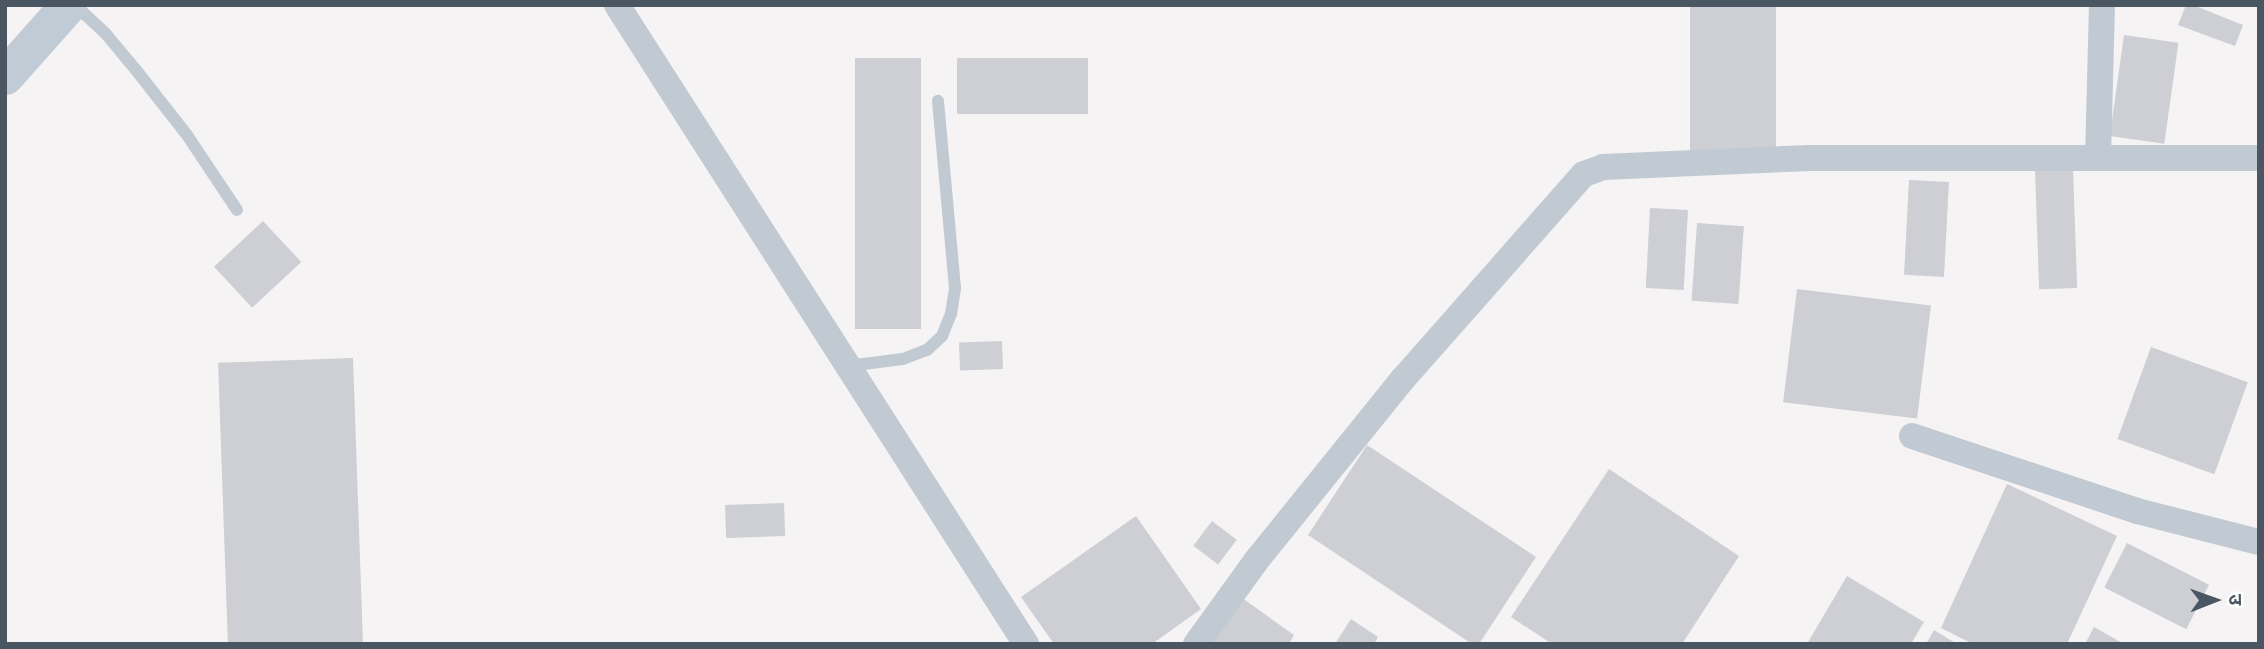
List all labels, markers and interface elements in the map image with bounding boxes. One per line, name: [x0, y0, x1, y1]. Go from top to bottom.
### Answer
north arrow: [2180, 565, 2250, 635]
text: उ: [2223, 594, 2249, 605]

